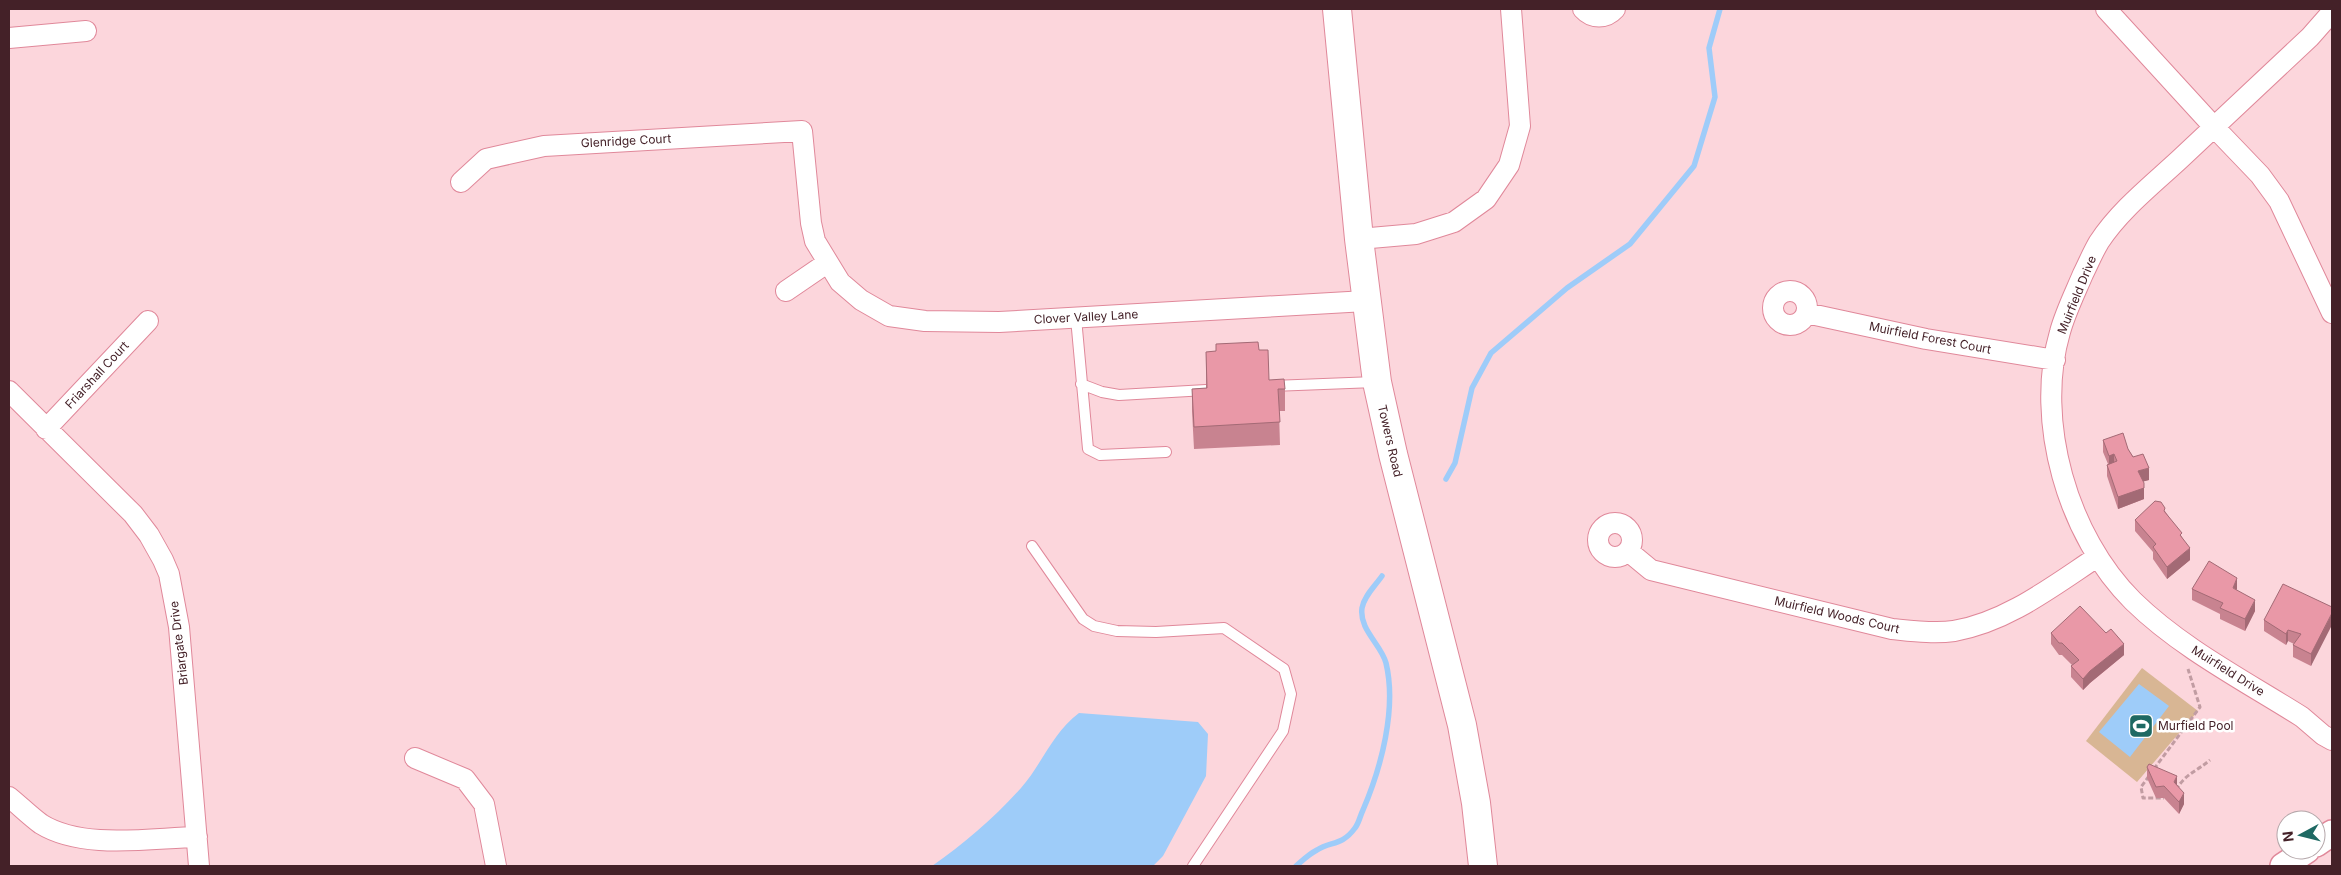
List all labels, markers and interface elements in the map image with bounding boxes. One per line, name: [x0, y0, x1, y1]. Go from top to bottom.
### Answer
street label: Glenridge Court: [580, 131, 672, 150]
street label: Muirfield Drive: [2054, 253, 2099, 336]
street label: Clover Valley Lane: [1033, 306, 1139, 327]
street label: Muirfield Forest Court: [1868, 318, 1992, 357]
street label: Friarshall Court: [62, 338, 132, 411]
street label: Towers Road: [1375, 403, 1406, 478]
street label: Muirfield Woods Court: [1773, 593, 1901, 636]
street label: Briargate Drive: [166, 600, 191, 686]
street label: Muirfield Drive: [2189, 642, 2268, 699]
sports icon: Murfield Pool: [2128, 713, 2154, 739]
place label: Murfield Pool: [2158, 718, 2234, 733]
north arrow: [2276, 810, 2326, 860]
text: N: [2279, 830, 2297, 843]

